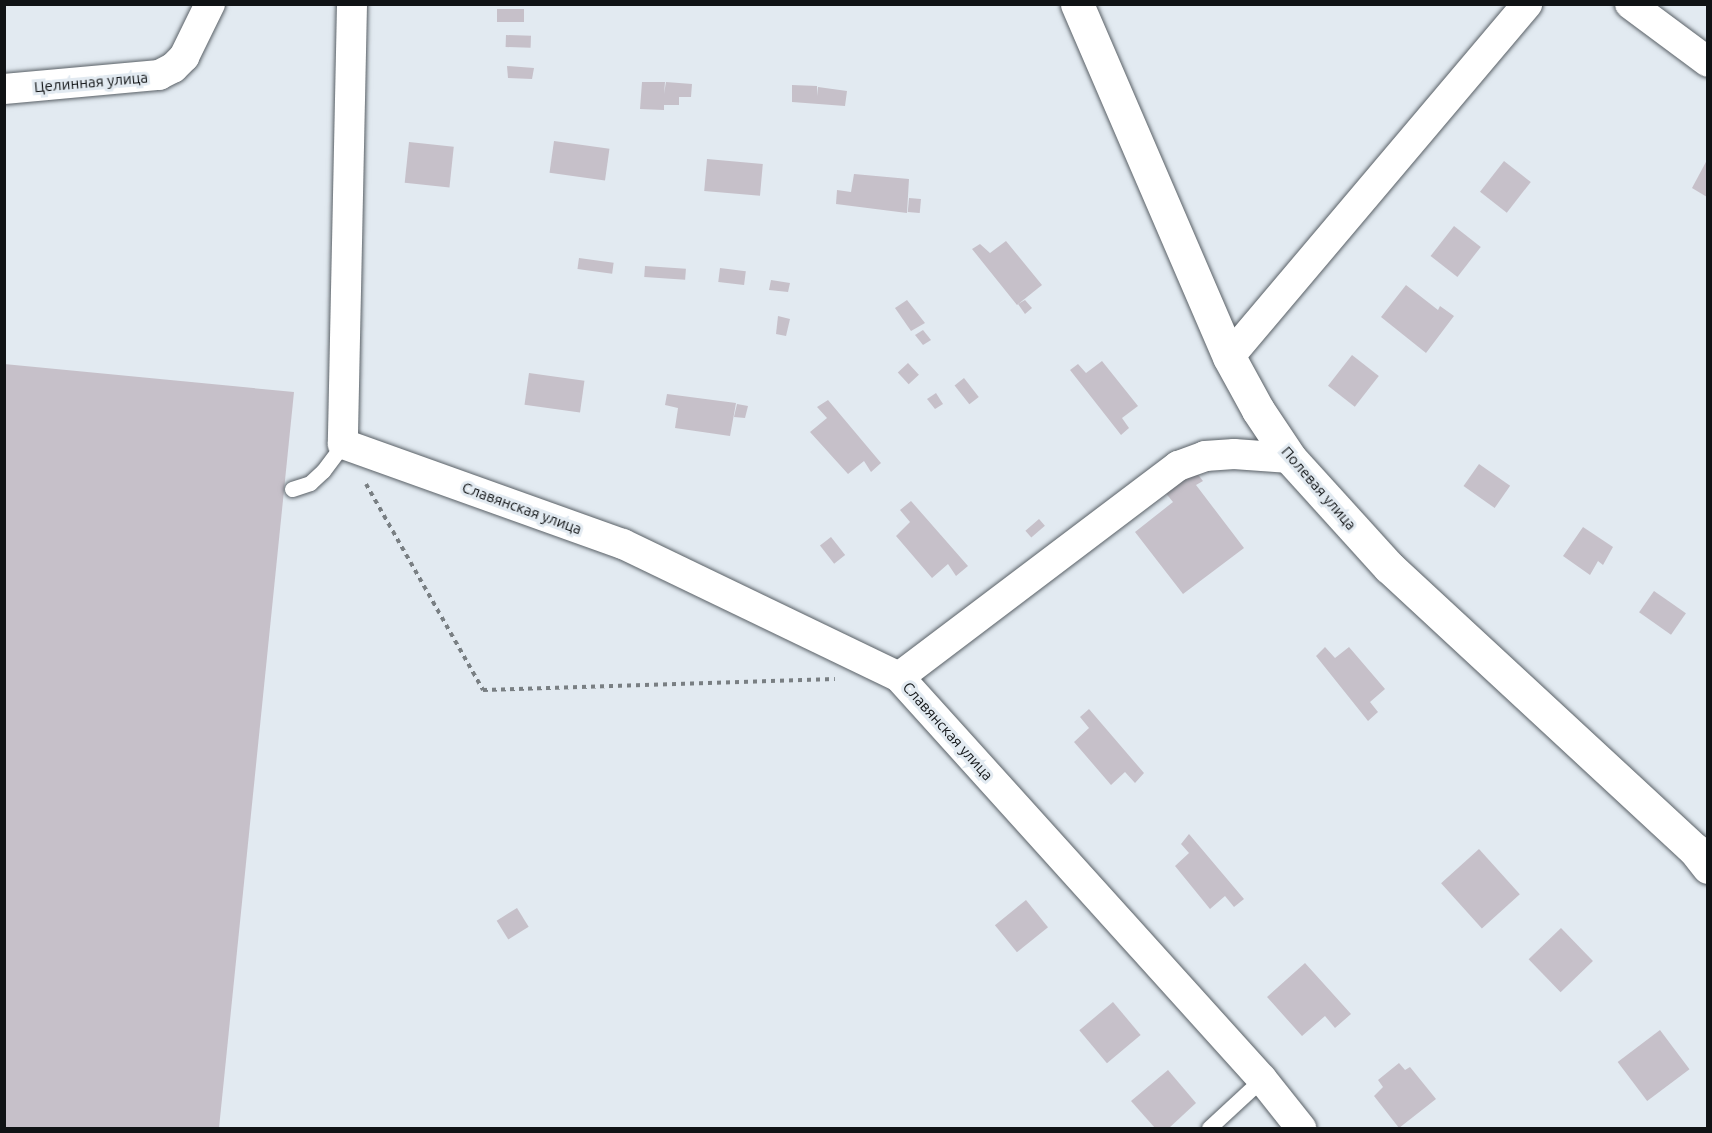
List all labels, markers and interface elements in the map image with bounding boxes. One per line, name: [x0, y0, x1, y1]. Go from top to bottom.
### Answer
street label: Целинная улица: [33, 68, 149, 96]
street label: Полевая улица: [1278, 443, 1360, 533]
street label: Славянская улица: [460, 478, 584, 538]
street label: Славянская улица: [899, 678, 997, 784]

